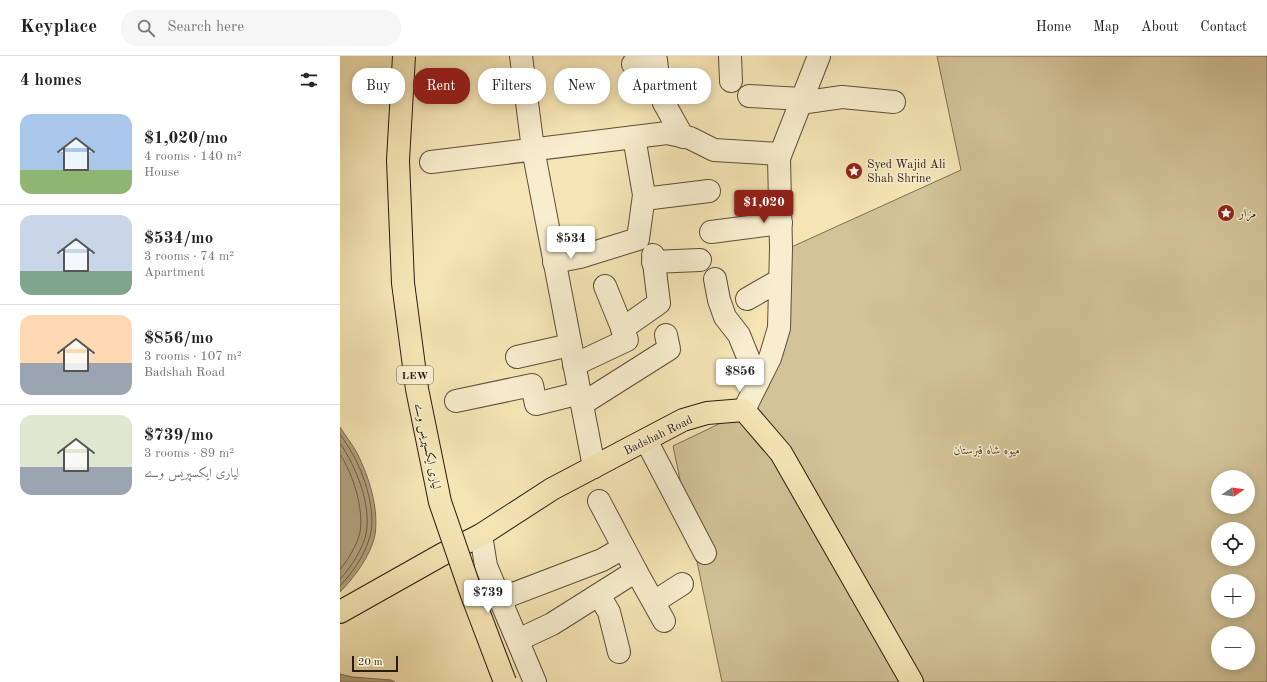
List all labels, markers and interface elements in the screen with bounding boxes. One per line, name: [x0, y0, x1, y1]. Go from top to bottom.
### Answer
search box: [121, 10, 401, 46]
icon: search: [135, 17, 157, 39]
text: Keyplace: [20, 18, 97, 37]
text: Search here: [167, 20, 244, 35]
text: Home: [1036, 20, 1071, 34]
text: Map: [1093, 20, 1119, 34]
text: About: [1141, 20, 1178, 34]
text: Contact: [1200, 20, 1247, 34]
chip: Buy: [352, 68, 405, 104]
chip: Rent: [413, 68, 470, 104]
chip: Filters: [478, 68, 546, 104]
chip: New: [554, 68, 610, 104]
chip: Apartment: [618, 68, 711, 104]
icon: filters: [298, 69, 320, 91]
text: 4 homes: [20, 72, 82, 89]
icon: home: [52, 130, 100, 178]
text: $1,020/mo: [144, 130, 228, 147]
text: 4 rooms · 140 m²: [144, 150, 242, 163]
place label: Syed Wajid Ali Shah Shrine: [867, 159, 946, 185]
place icon: Syed Wajid Ali Shah Shrine: [844, 161, 864, 181]
text: House: [144, 166, 179, 179]
pin: $1,020: [731, 190, 797, 224]
text: $1,020: [743, 196, 785, 209]
place icon: مزار: [1216, 203, 1236, 223]
place label: مزار: [1238, 208, 1256, 222]
pin: $534: [547, 226, 595, 260]
text: $534/mo: [144, 230, 213, 247]
icon: home: [52, 231, 100, 279]
text: $534: [556, 232, 586, 245]
text: 3 rooms · 74 m²: [144, 250, 234, 263]
text: Apartment: [144, 266, 205, 279]
text: $856/mo: [144, 330, 213, 347]
icon: home: [52, 331, 100, 379]
text: 3 rooms · 107 m²: [144, 350, 242, 363]
pin: $856: [716, 359, 764, 393]
text: $856: [725, 365, 755, 378]
text: Badshah Road: [144, 366, 225, 379]
road number: LEW: [397, 366, 433, 384]
street label: لیاری ایکسپریس وے: [410, 402, 443, 491]
street label: Badshah Road: [622, 414, 695, 458]
text: $739/mo: [144, 427, 213, 444]
icon: home: [52, 431, 100, 479]
park label: میوہ شاہ قبرستان: [954, 445, 1020, 458]
text: 3 rooms · 89 m²: [144, 447, 234, 460]
text: لیاری ایکسپریس وے: [144, 467, 239, 480]
north arrow: [1211, 470, 1255, 514]
map controls: [1211, 470, 1255, 670]
button: locate: [1211, 522, 1255, 566]
button: +: [1211, 574, 1255, 618]
pin: $739: [464, 580, 512, 614]
text: $739: [473, 586, 503, 599]
button: −: [1211, 626, 1255, 670]
scale bar: [352, 654, 398, 673]
text: 20 m: [358, 657, 383, 668]

